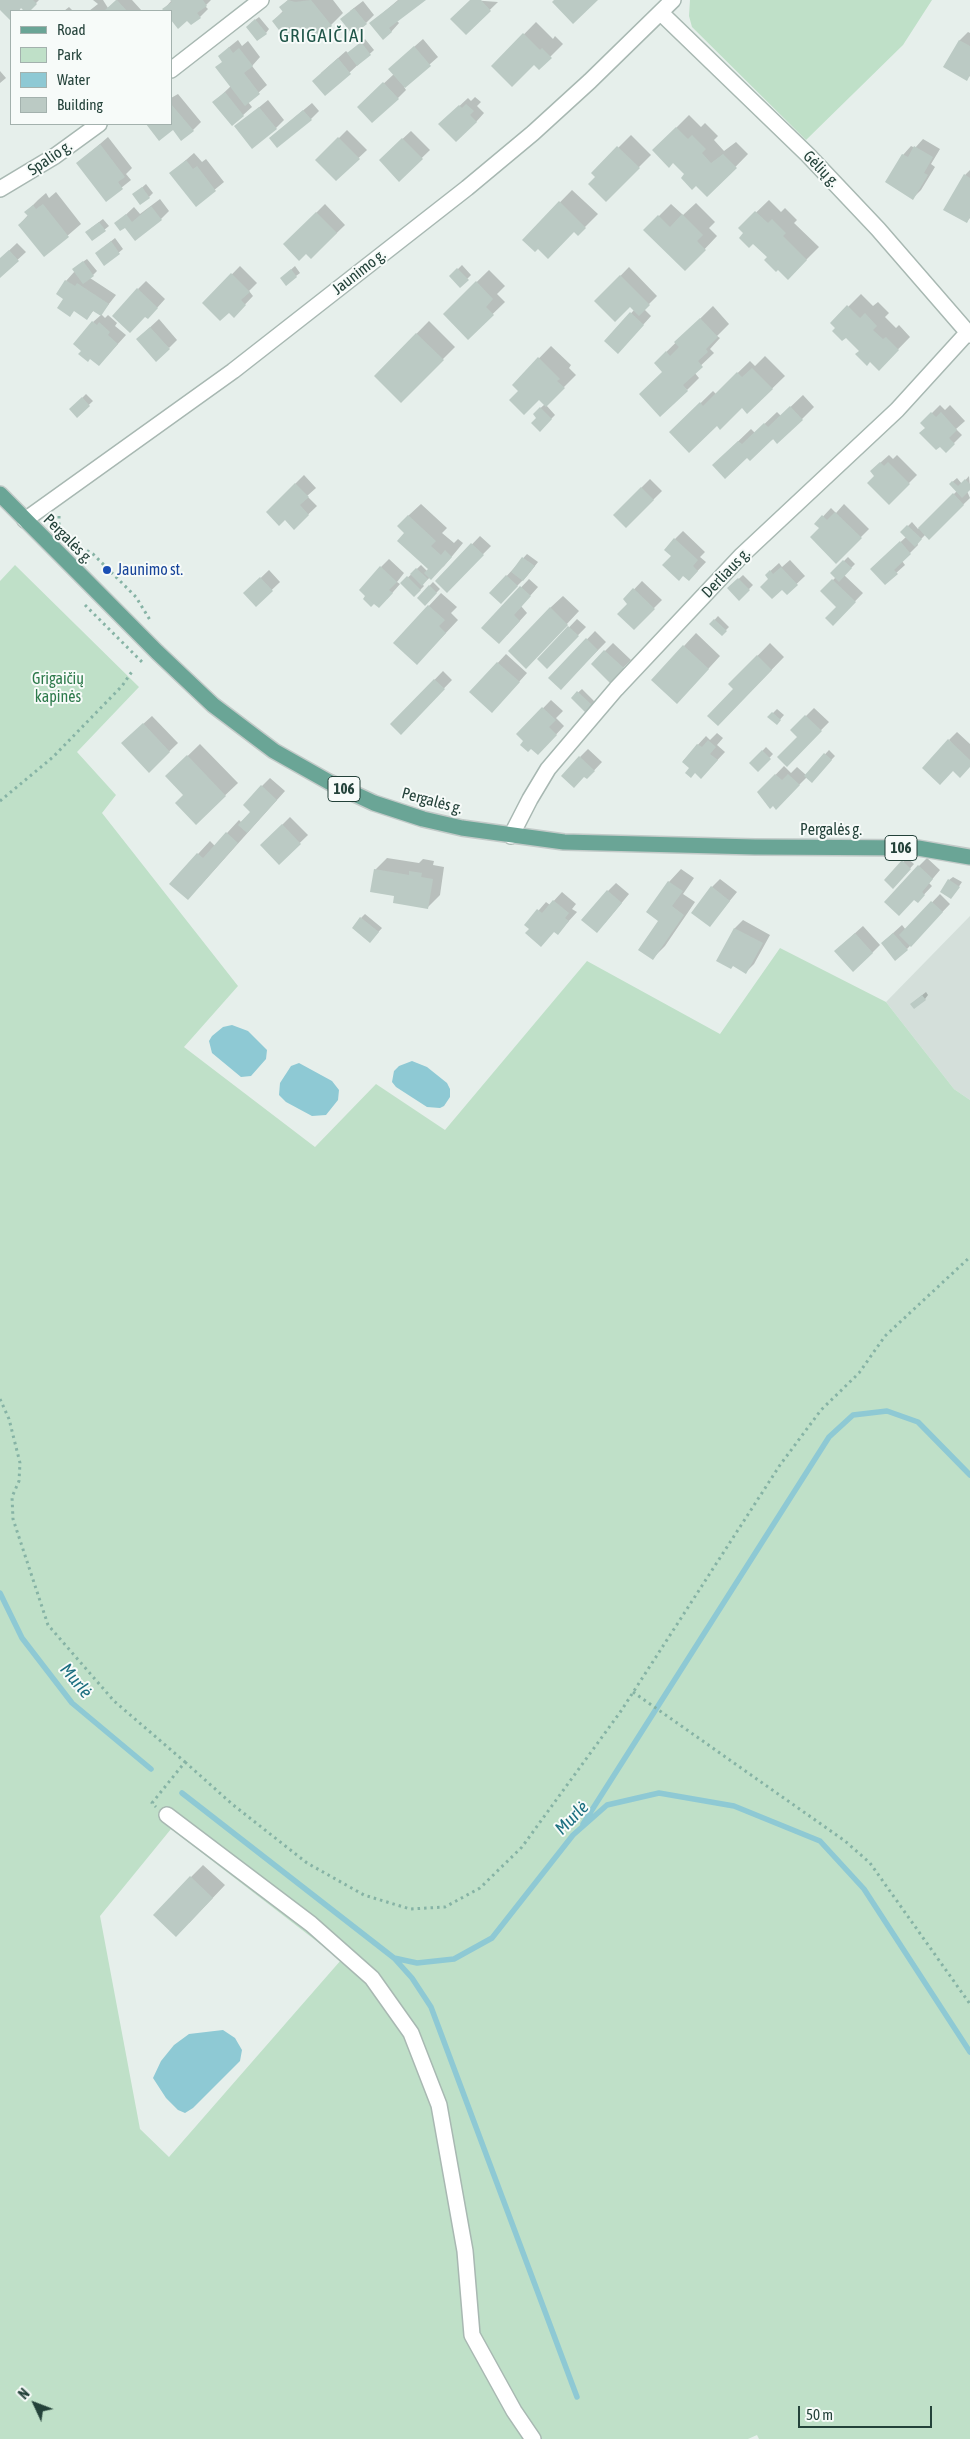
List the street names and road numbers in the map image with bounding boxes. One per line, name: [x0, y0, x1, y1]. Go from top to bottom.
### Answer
street label: Spalio g.: [24, 136, 76, 180]
street label: Gėlių g.: [799, 147, 843, 191]
street label: Jaunimo g.: [328, 245, 390, 299]
street label: Pergalės g.: [39, 510, 97, 568]
street label: Derliaus g.: [698, 544, 754, 602]
road number: 106: [328, 776, 360, 802]
street label: Pergalės g.: [400, 784, 464, 818]
street label: Pergalės g.: [800, 820, 862, 840]
road number: 106: [885, 836, 917, 860]

